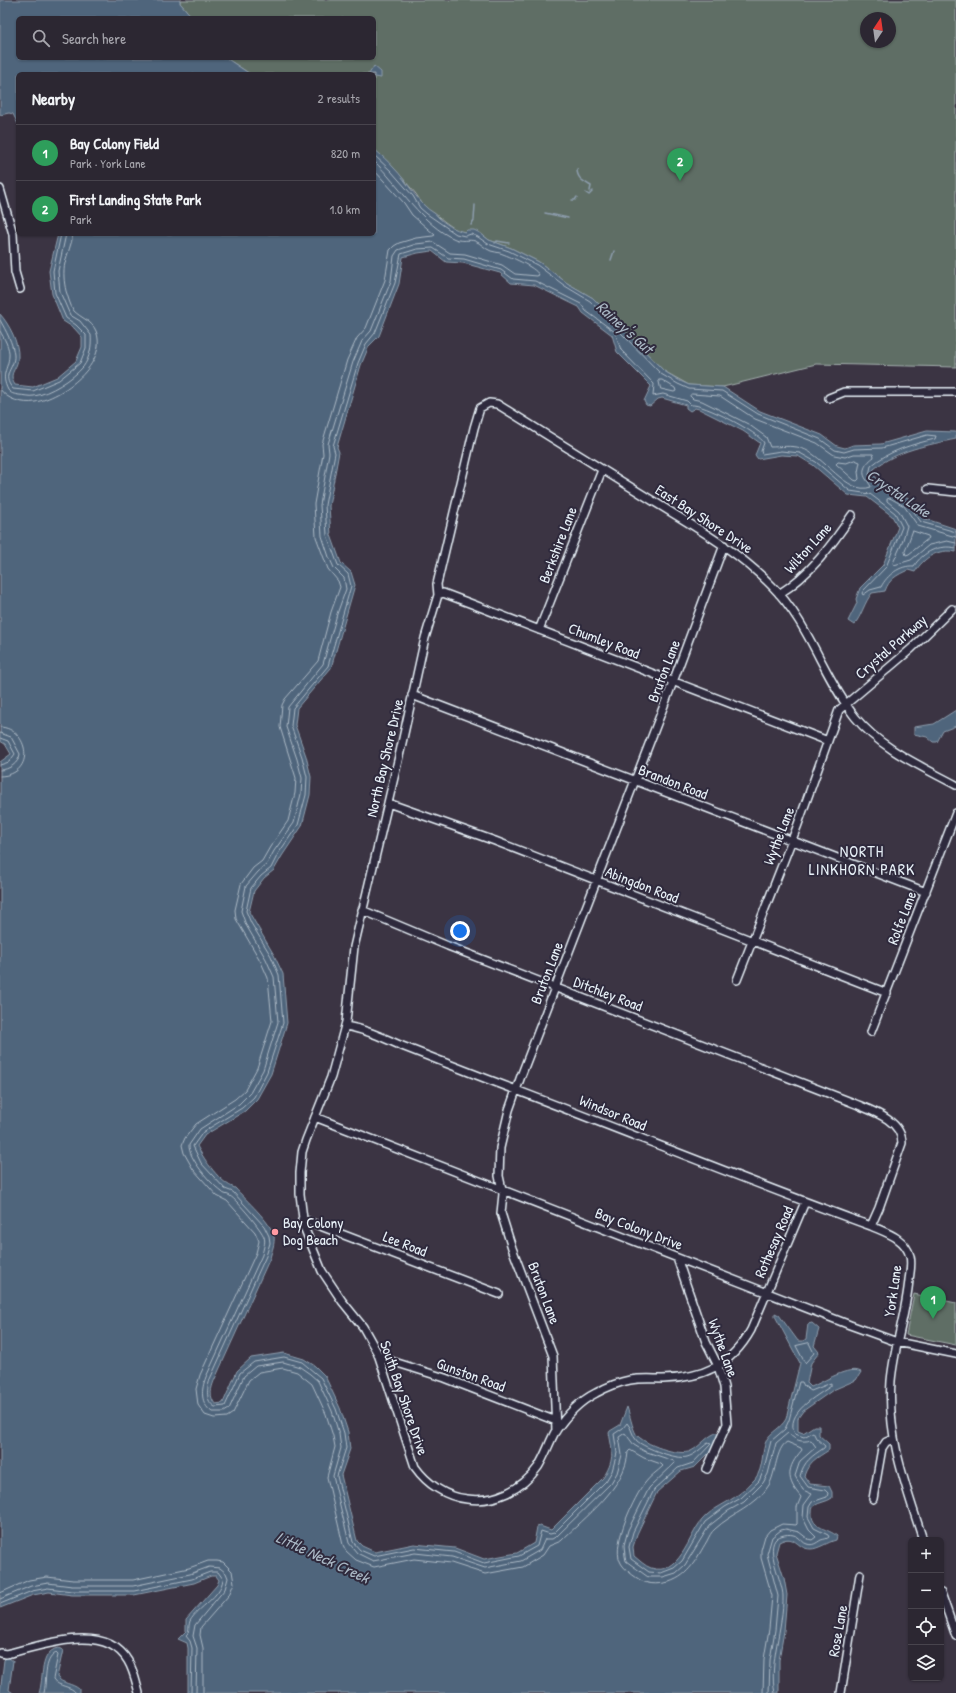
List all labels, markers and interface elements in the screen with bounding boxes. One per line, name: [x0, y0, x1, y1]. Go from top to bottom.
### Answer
north arrow: [860, 12, 896, 48]
search box: [16, 16, 376, 60]
icon: search: [30, 27, 52, 49]
text: Search here: [62, 28, 126, 49]
text: Nearby: [32, 87, 75, 110]
text: 2 results: [318, 89, 360, 107]
text: Bay Colony Field: [70, 133, 159, 154]
text: 1: [43, 144, 47, 162]
text: 820 m: [331, 144, 360, 162]
pin: 2: [667, 148, 693, 181]
text: Park · York Lane: [70, 154, 146, 172]
text: First Landing State Park: [70, 189, 201, 210]
text: 2: [42, 200, 48, 218]
text: 1.0 km: [329, 200, 360, 218]
text: Park: [70, 210, 92, 228]
water label: Rainey's Gut: [592, 296, 660, 360]
water label: Crystal Lake: [863, 464, 936, 523]
street label: East Bay Shore Drive: [651, 479, 757, 558]
street label: Berkshire Lane: [533, 503, 582, 586]
street label: Wilton Lane: [779, 517, 836, 578]
street label: Crystal Parkway: [850, 610, 931, 684]
street label: Chumley Road: [565, 617, 643, 664]
street label: Bruton Lane: [642, 637, 685, 705]
street label: North Bay Shore Drive: [361, 697, 408, 819]
street label: Brandon Road: [635, 759, 711, 804]
street label: Wythe Lane: [758, 804, 799, 868]
district label: NORTH LINKHORN PARK: [809, 840, 915, 880]
street label: Abingdon Road: [602, 861, 682, 908]
street label: Rolfe Lane: [882, 888, 921, 948]
your location: [450, 921, 470, 941]
street label: Bruton Lane: [525, 939, 568, 1007]
street label: Ditchley Road: [571, 971, 646, 1016]
street label: Windsor Road: [576, 1090, 650, 1136]
street label: Bay Colony Drive: [592, 1202, 686, 1255]
street label: Rothesay Road: [749, 1202, 798, 1281]
place label: Bay Colony Dog Beach: [283, 1212, 344, 1250]
street label: Lee Road: [380, 1226, 430, 1262]
marker: Bay Colony Dog Beach: [270, 1227, 280, 1237]
street label: Bruton Lane: [523, 1259, 566, 1327]
street label: York Lane: [878, 1264, 907, 1318]
pin: 1: [920, 1286, 946, 1319]
street label: Wythe Lane: [703, 1316, 744, 1380]
street label: South Bay Shore Drive: [375, 1338, 434, 1458]
street label: Gunston Road: [434, 1352, 509, 1397]
water label: Little Neck Creek: [273, 1526, 374, 1589]
map controls: [908, 1537, 944, 1681]
button: +: [908, 1537, 944, 1573]
button: −: [908, 1573, 944, 1609]
street label: Rose Lane: [823, 1603, 852, 1658]
button: locate: [908, 1609, 944, 1645]
button: layers: [908, 1645, 944, 1681]

